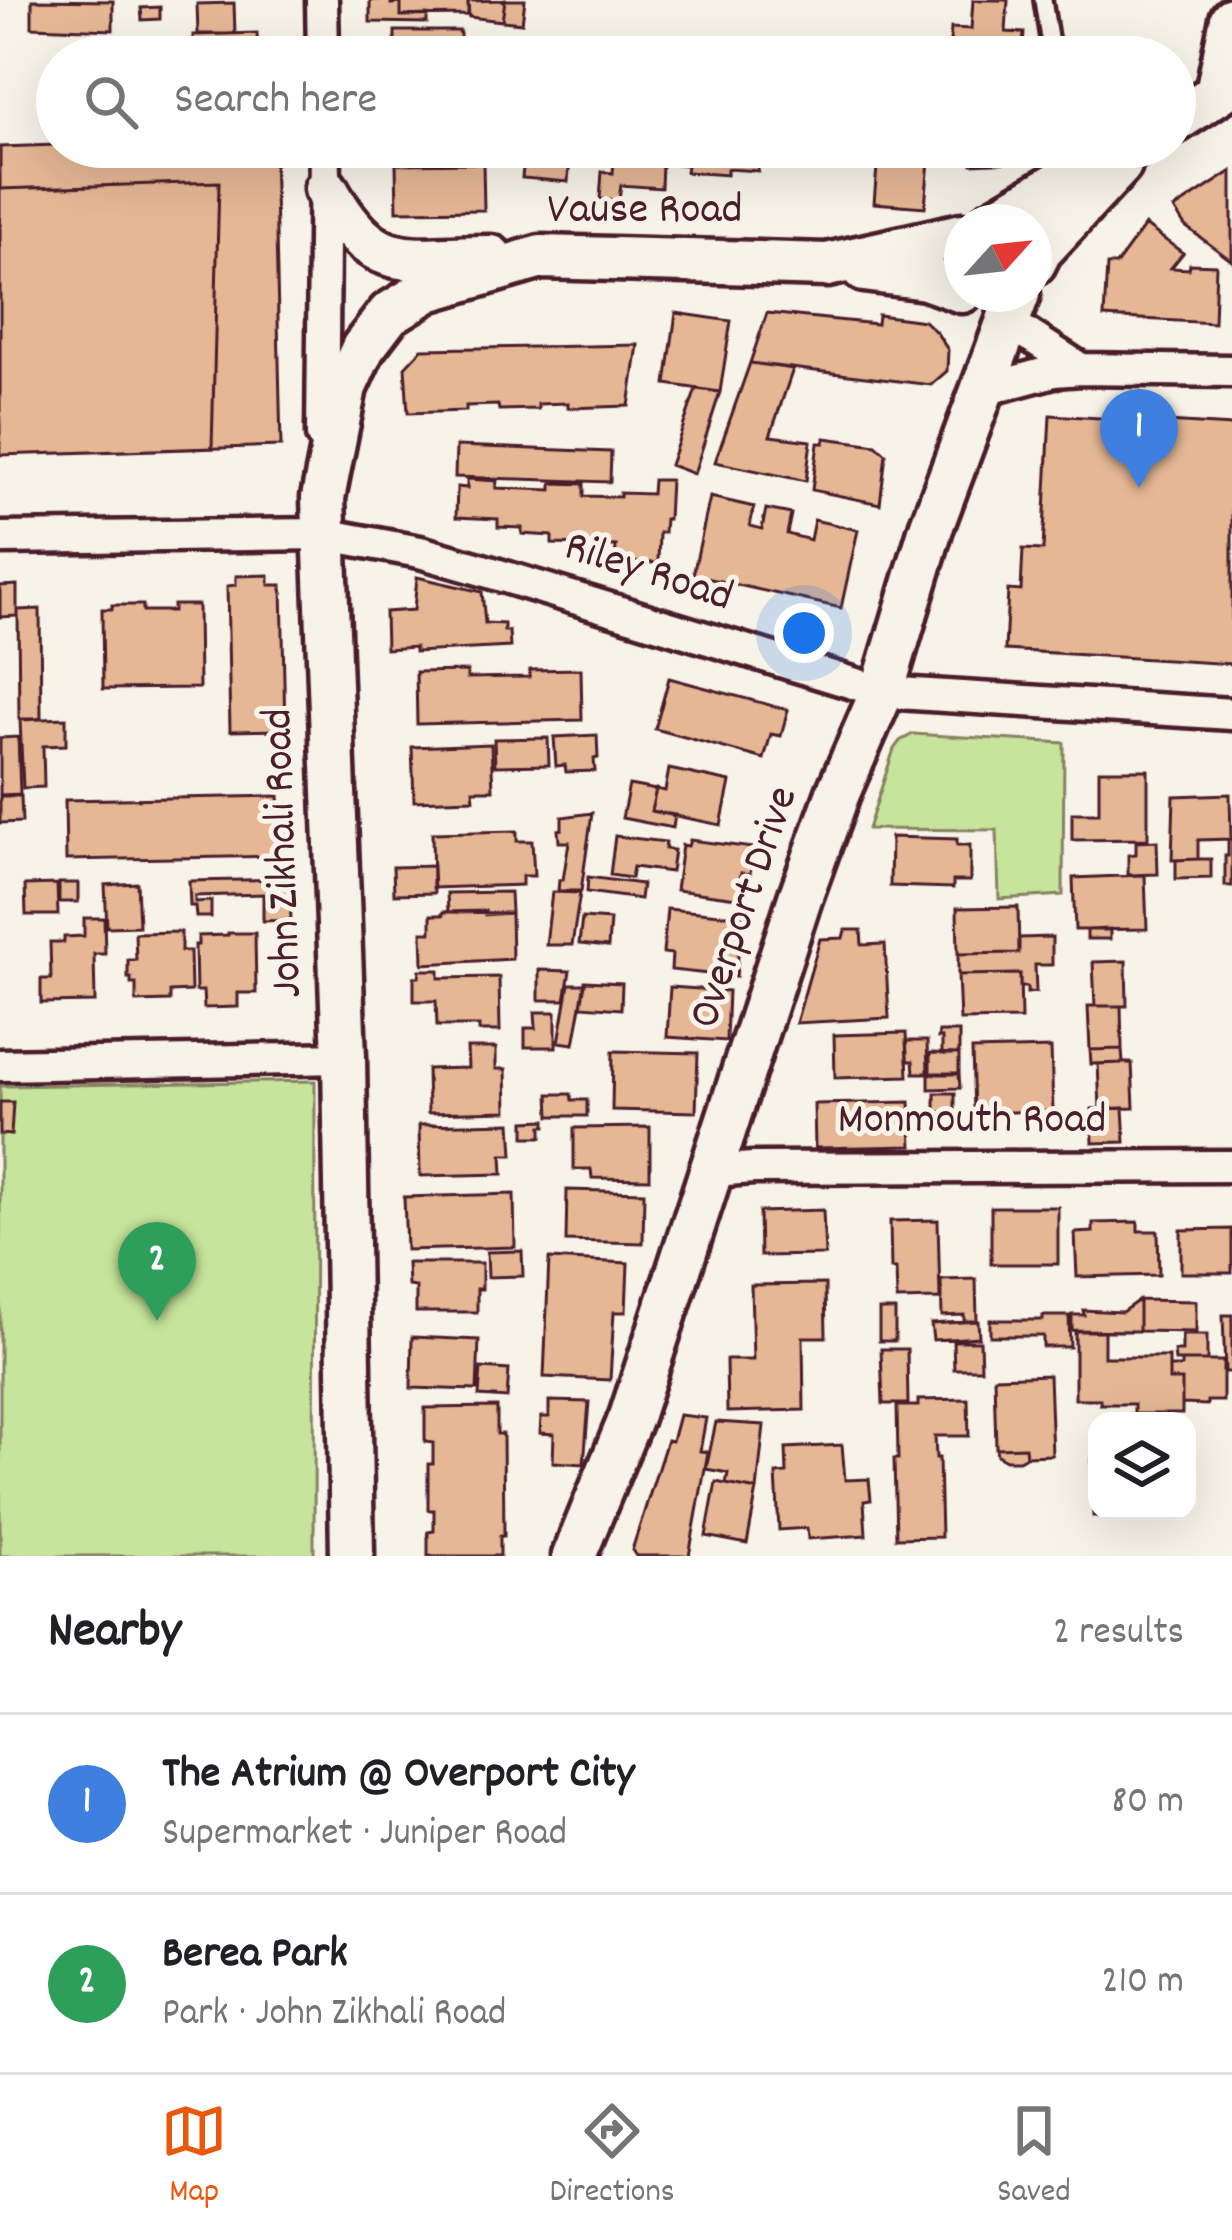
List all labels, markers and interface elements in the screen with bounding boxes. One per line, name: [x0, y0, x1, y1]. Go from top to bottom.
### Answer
search box: [36, 36, 1196, 168]
icon: search: [78, 69, 144, 135]
text: Search here: [174, 70, 377, 134]
street label: Vause Road: [547, 180, 743, 244]
north arrow: [944, 204, 1052, 312]
pin: 1: [1100, 389, 1178, 488]
street label: Riley Road: [556, 517, 740, 631]
your location: [774, 603, 834, 663]
street label: John Zikhali Road: [248, 707, 322, 999]
street label: Overport Drive: [675, 778, 817, 1038]
street label: Monmouth Road: [837, 1090, 1107, 1154]
pin: 2: [118, 1222, 196, 1321]
map controls: [1088, 1412, 1196, 1520]
button: layers: [1088, 1412, 1196, 1520]
text: Nearby: [48, 1598, 181, 1670]
text: 2 results: [1053, 1607, 1184, 1662]
text: The Atrium @ Overport City: [162, 1744, 635, 1808]
text: 1: [83, 1776, 91, 1831]
text: 80 m: [1111, 1776, 1184, 1831]
text: Supermarket · Juniper Road: [162, 1808, 567, 1863]
text: Berea Park: [162, 1924, 348, 1988]
text: 2: [78, 1956, 96, 2011]
text: 210 m: [1101, 1956, 1184, 2011]
text: Park · John Zikhali Road: [162, 1988, 506, 2043]
tab: Map: [161, 2098, 227, 2217]
tab: Directions: [550, 2098, 675, 2217]
tab: Saved: [997, 2098, 1071, 2217]

